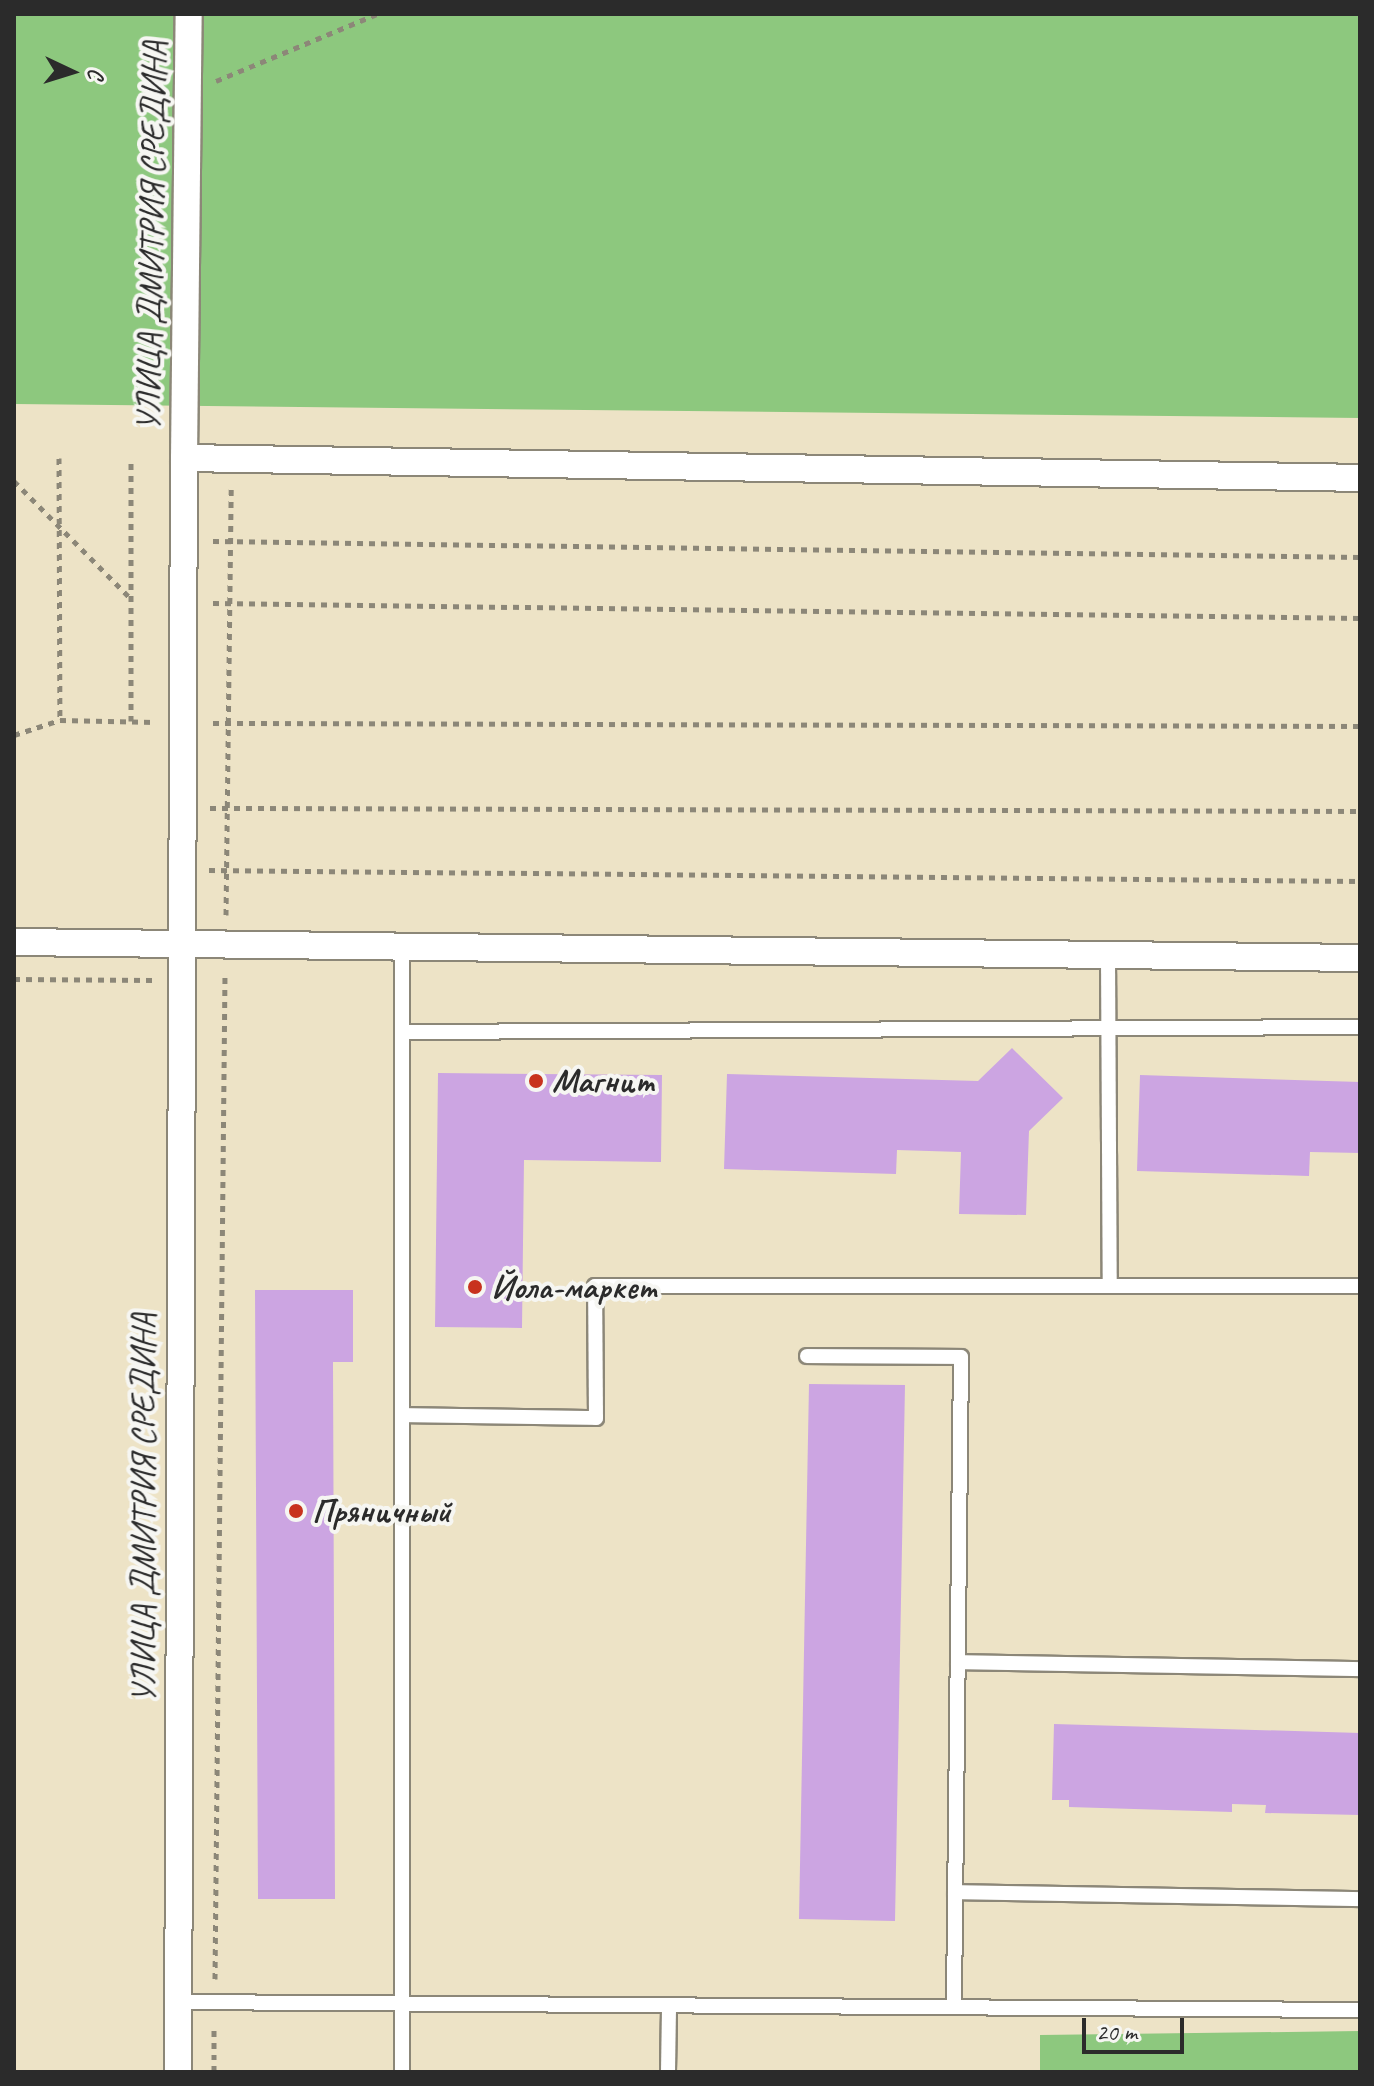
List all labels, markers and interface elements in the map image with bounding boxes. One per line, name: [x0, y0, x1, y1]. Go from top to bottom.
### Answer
north arrow: [32, 32, 112, 112]
street label: УЛИЦА ДМИТРИЯ СРЕДИНА: [127, 41, 175, 431]
text: С: [82, 67, 110, 80]
place label: Магнит: [552, 1061, 655, 1101]
marker: Магнит: [527, 1072, 545, 1090]
place label: Йола-маркет: [491, 1267, 656, 1307]
marker: Йола-маркет: [466, 1278, 484, 1296]
street label: УЛИЦА ДМИТРИЯ СРЕДИНА: [123, 1313, 163, 1703]
place label: Пряничный: [312, 1491, 451, 1531]
marker: Пряничный: [287, 1502, 305, 1520]
scale bar: [1086, 2002, 1188, 2052]
text: 20 m: [1096, 2017, 1137, 2047]

